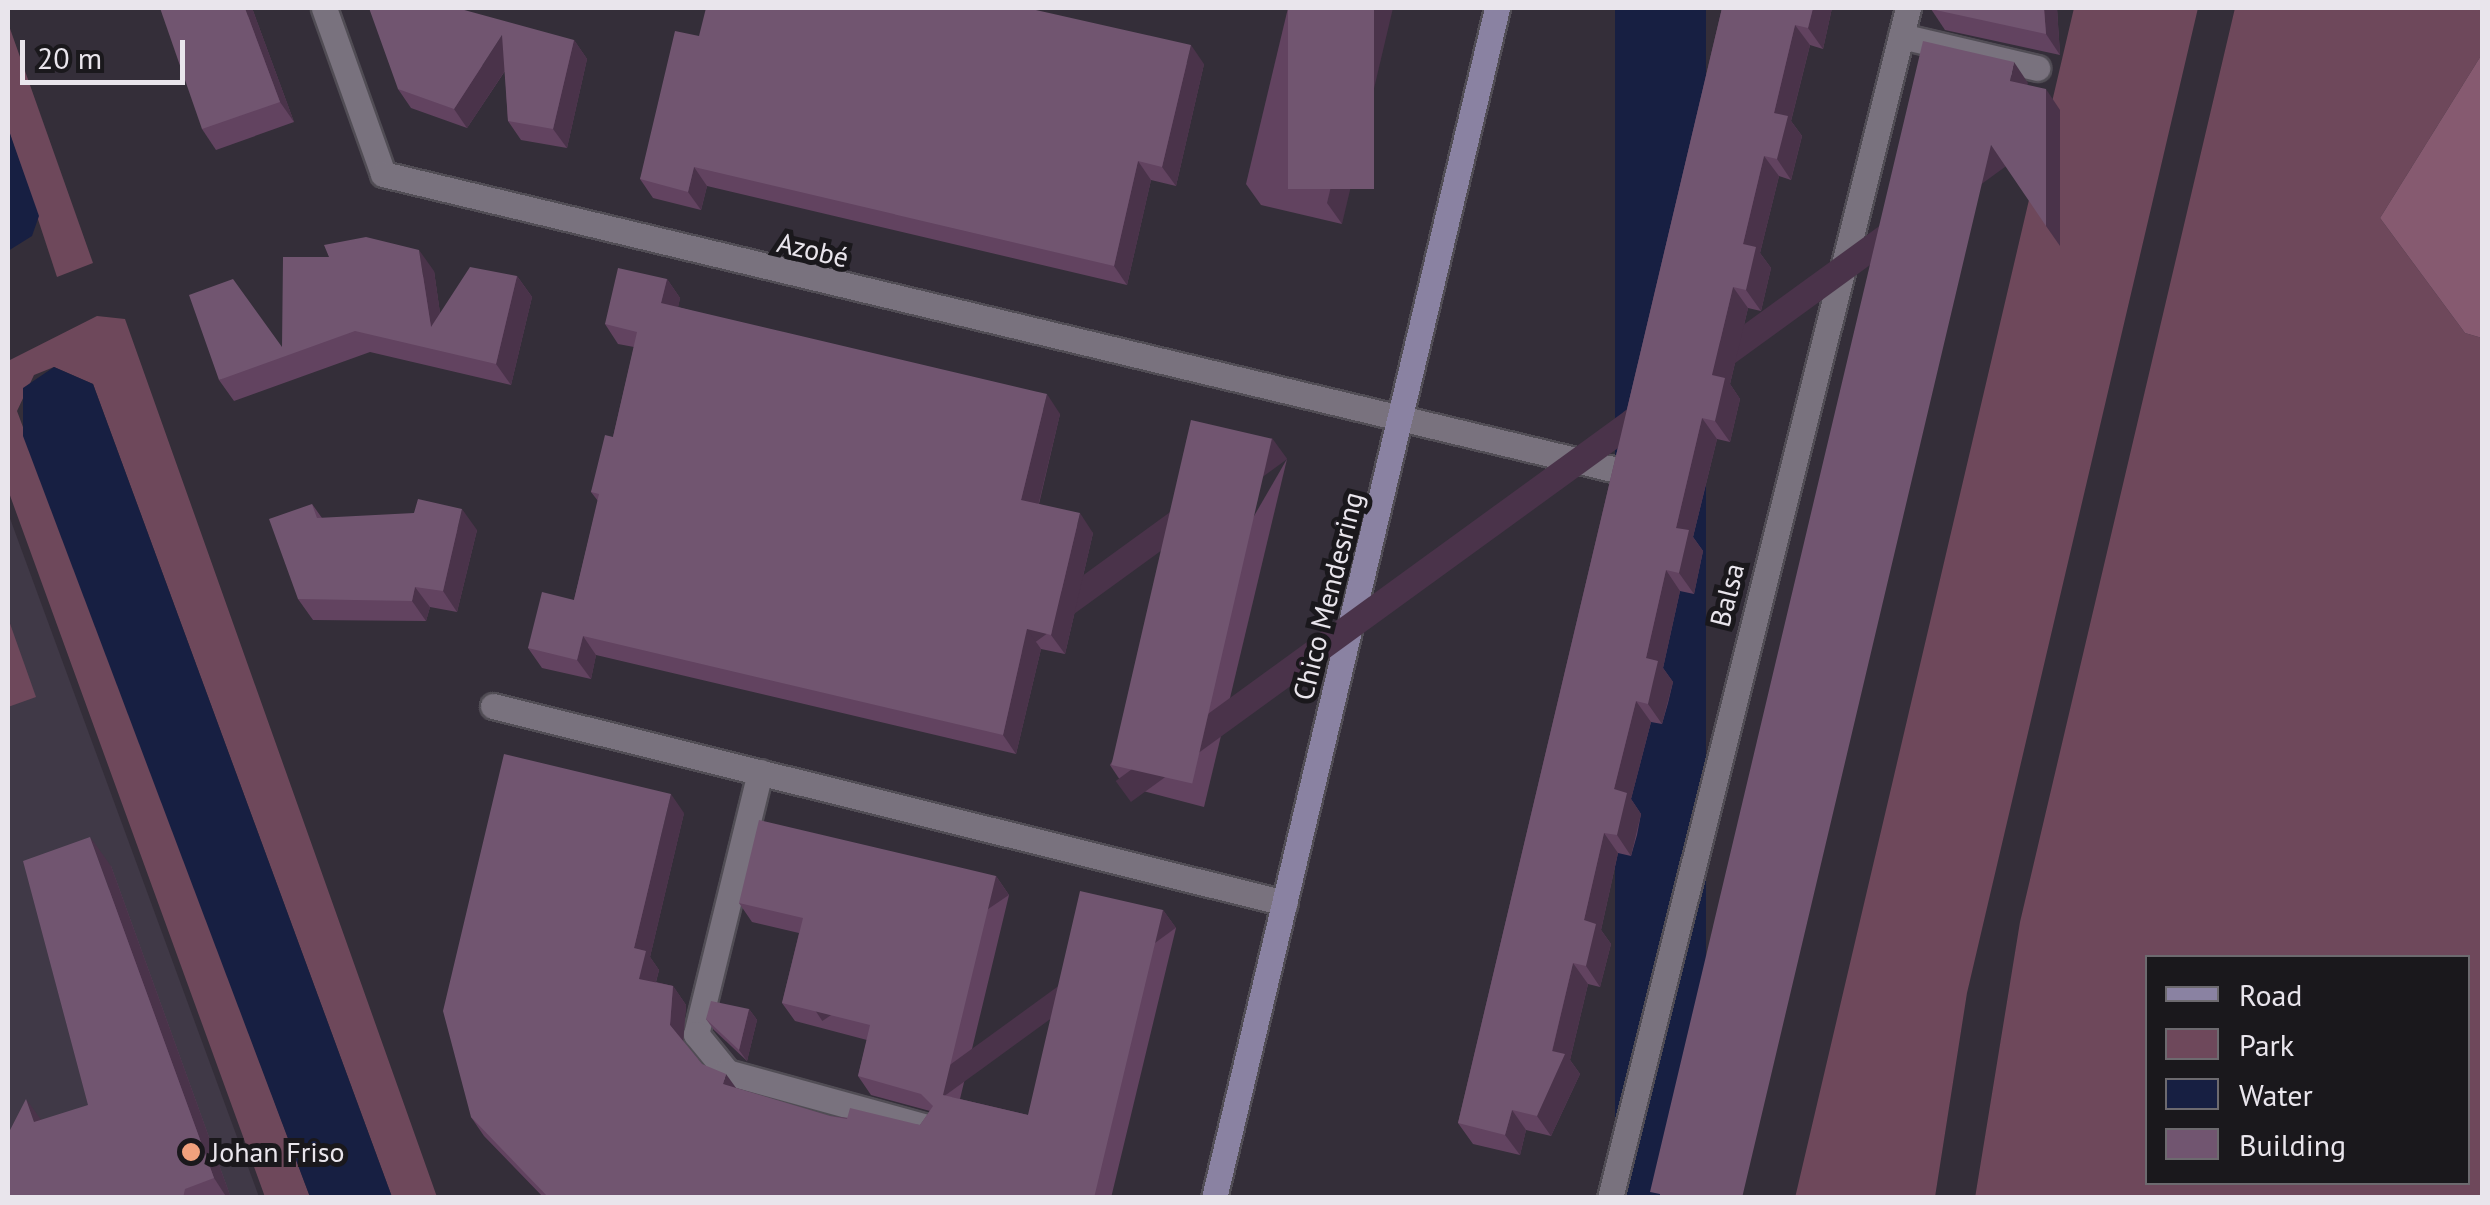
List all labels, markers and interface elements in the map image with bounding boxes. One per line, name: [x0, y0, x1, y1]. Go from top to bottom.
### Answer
scale bar: [25, 20, 190, 82]
text: 20 m: [37, 38, 102, 77]
street label: Azobé: [774, 226, 852, 274]
street label: Chico Mendesring: [1286, 488, 1370, 704]
street label: Balsa: [1703, 560, 1751, 630]
legend: [2145, 955, 2470, 1185]
text: Road: [2239, 975, 2303, 1014]
text: Park: [2239, 1025, 2294, 1064]
text: Water: [2239, 1075, 2313, 1114]
text: Building: [2239, 1125, 2346, 1164]
place label: Johan Friso: [211, 1135, 344, 1169]
marker: Johan Friso: [180, 1141, 202, 1163]

